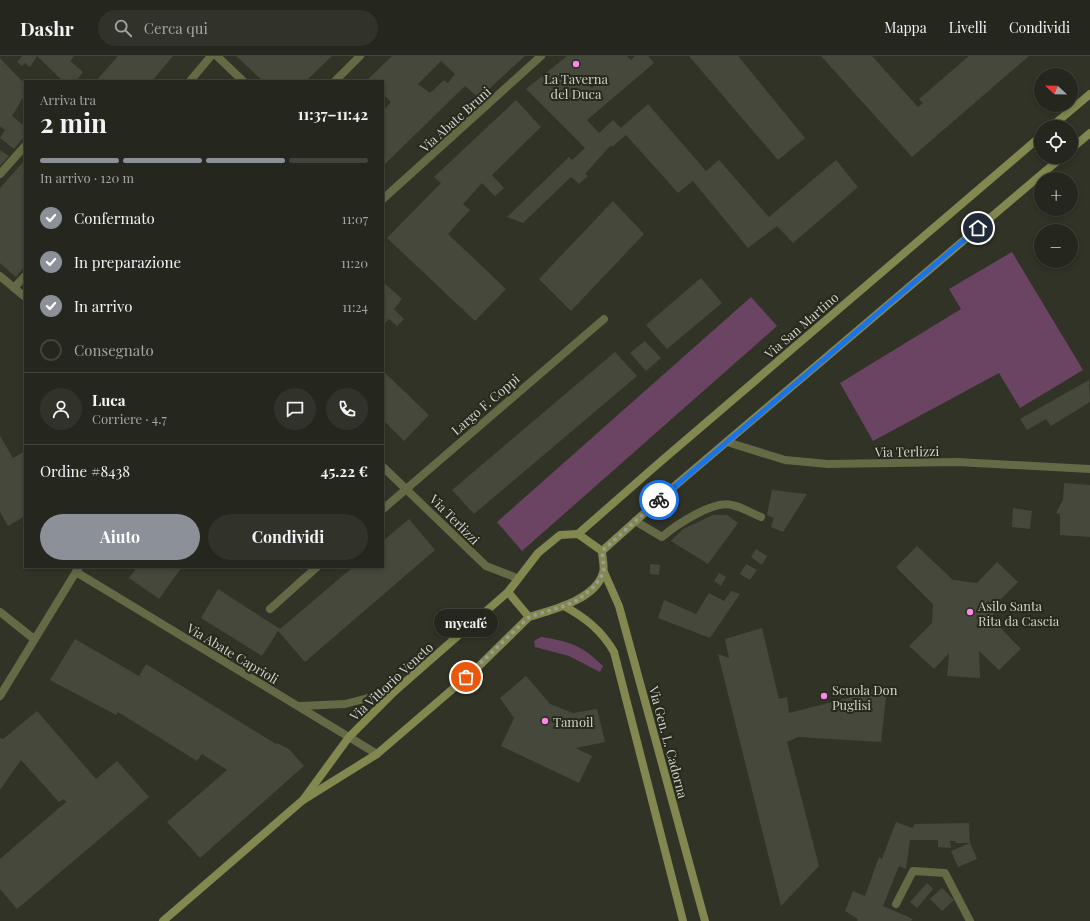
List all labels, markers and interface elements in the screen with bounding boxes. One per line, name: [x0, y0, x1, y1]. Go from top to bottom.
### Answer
search box: [98, 10, 378, 46]
text: Dashr: [20, 15, 74, 41]
icon: search: [112, 17, 134, 39]
text: Cerca qui: [144, 18, 208, 38]
text: Mappa: [884, 18, 927, 37]
text: Livelli: [949, 18, 987, 37]
text: Condividi: [1009, 18, 1070, 37]
marker: La Taverna del Duca: [571, 59, 581, 69]
north arrow: [1034, 68, 1078, 112]
map controls: [1034, 68, 1078, 268]
place label: La Taverna del Duca: [544, 70, 609, 102]
street label: Via Abate Bruni: [415, 82, 494, 156]
text: Arriva tra: [40, 91, 96, 108]
text: 11:37–11:42: [298, 104, 368, 124]
text: 2 min: [40, 105, 107, 140]
button: locate: [1034, 120, 1078, 164]
text: In arrivo · 120 m: [40, 169, 134, 186]
button: +: [1034, 172, 1078, 216]
icon: check: [40, 207, 62, 229]
text: Confermato: [74, 208, 155, 228]
text: 11:07: [342, 210, 368, 227]
pin: [961, 211, 995, 245]
icon: home: [967, 217, 989, 239]
button: −: [1034, 224, 1078, 268]
icon: check: [40, 251, 62, 273]
text: In preparazione: [74, 252, 181, 272]
text: 11:20: [341, 254, 368, 271]
street label: Via San Martino: [760, 288, 841, 362]
icon: check: [40, 295, 62, 317]
text: In arrivo: [74, 296, 132, 316]
text: 11:24: [342, 298, 368, 315]
text: Consegnato: [74, 340, 154, 360]
street label: Largo F. Coppi: [447, 370, 523, 438]
button: person: [40, 388, 82, 430]
button: chat: [274, 388, 316, 430]
button: phone: [326, 388, 368, 430]
text: Luca: [92, 390, 125, 410]
text: Corriere · 4.7: [92, 410, 167, 427]
street label: Via Terlizzi: [874, 442, 939, 460]
text: Ordine #8438: [40, 461, 130, 481]
text: 45.22 €: [321, 461, 368, 481]
courier: [639, 480, 679, 520]
icon: bike: [648, 489, 670, 511]
street label: Via Terlizzi: [426, 490, 484, 548]
button: Aiuto: [40, 514, 200, 560]
button: Condividi: [208, 514, 368, 560]
place label: Asilo Santa Rita da Cascia: [977, 597, 1060, 629]
marker: Asilo Santa Rita da Cascia: [965, 607, 975, 617]
callout: mycafé: [434, 609, 498, 637]
text: mycafé: [445, 614, 487, 631]
street label: Via Abate Caprioli: [183, 618, 282, 687]
street label: Via Vittorio Veneto: [345, 638, 436, 725]
pin: [449, 660, 483, 694]
icon: bag: [455, 666, 477, 688]
place label: Scuola Don Puglisi: [832, 681, 898, 713]
street label: Via Gen. L. Cadorna: [646, 683, 692, 800]
marker: Scuola Don Puglisi: [819, 691, 829, 701]
place label: Tamoil: [553, 713, 594, 730]
marker: Tamoil: [540, 716, 550, 726]

